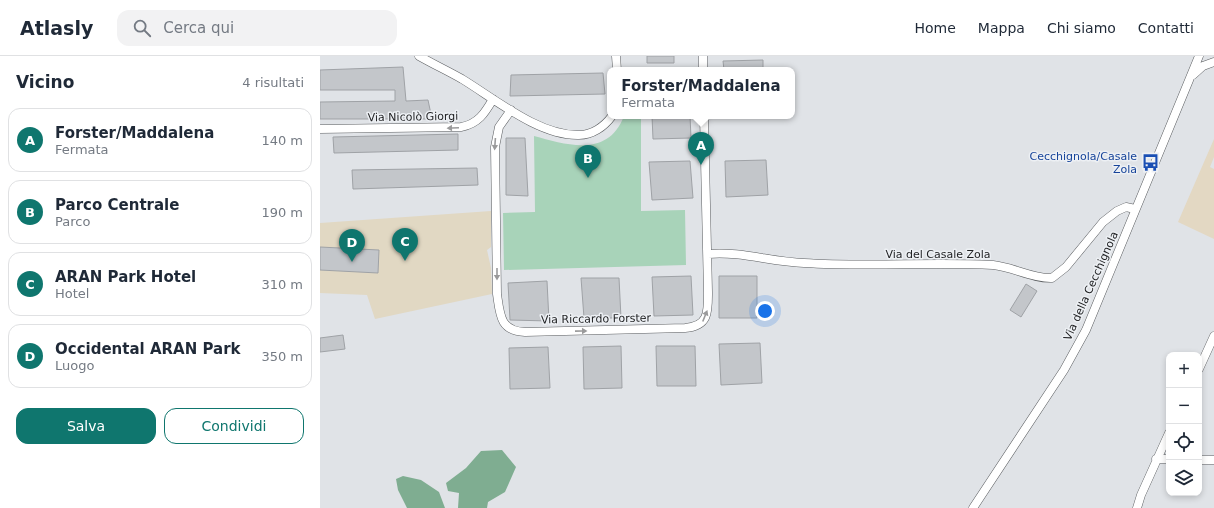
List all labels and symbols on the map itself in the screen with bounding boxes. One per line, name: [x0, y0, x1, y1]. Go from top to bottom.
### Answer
street label: Via Nicolò Giorgi: [368, 110, 458, 124]
one-way arrow: [447, 124, 459, 131]
pin: A: [688, 132, 714, 165]
one-way arrow: [492, 138, 499, 150]
pin: B: [575, 145, 601, 178]
place label: Cecchignola/Casale Zola: [1030, 150, 1137, 176]
bus stop icon: Cecchignola/Casale Zola: [1140, 152, 1160, 172]
pin: C: [392, 228, 418, 261]
pin: D: [339, 229, 365, 262]
street label: Via della Cecchignola: [1061, 230, 1121, 342]
street label: Via del Casale Zola: [885, 248, 991, 261]
one-way arrow: [494, 268, 500, 281]
your location: [755, 301, 775, 321]
one-way arrow: [702, 310, 708, 321]
street label: Via Riccardo Forster: [541, 312, 652, 326]
one-way arrow: [575, 327, 587, 334]

